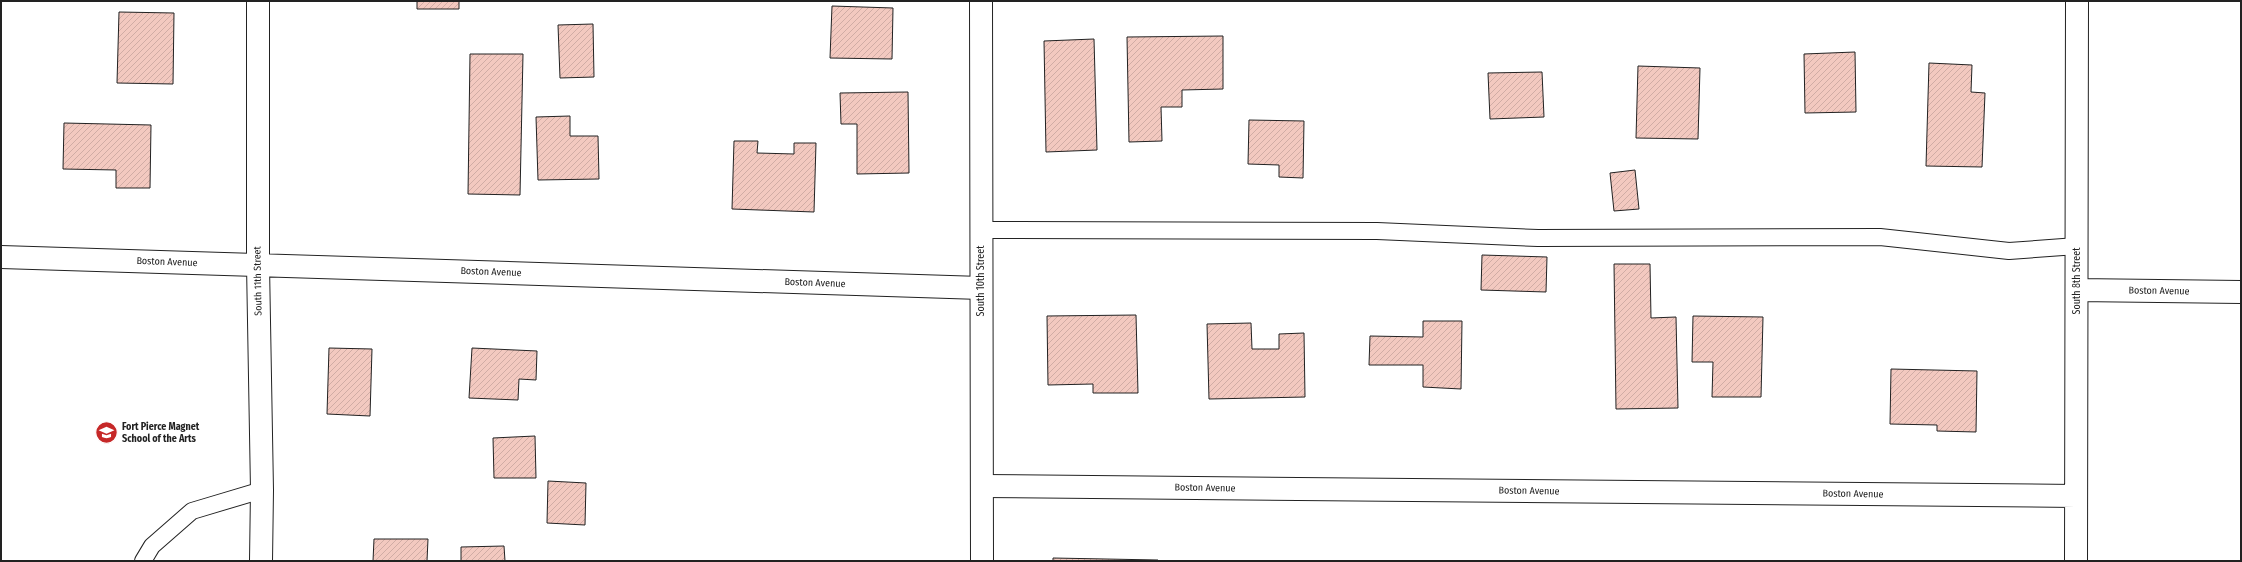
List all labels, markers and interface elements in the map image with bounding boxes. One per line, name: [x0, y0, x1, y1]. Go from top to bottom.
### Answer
street label: South 11th Street: [251, 245, 265, 316]
street label: South 10th Street: [975, 245, 987, 316]
street label: South 8th Street: [2071, 247, 2083, 314]
street label: Boston Avenue: [136, 255, 198, 269]
street label: Boston Avenue: [460, 265, 522, 279]
street label: Boston Avenue: [784, 276, 846, 290]
street label: Boston Avenue: [2128, 284, 2190, 298]
school or university icon: Fort Pierce Magnet School of the Arts: [93, 420, 119, 446]
place label: Fort Pierce Magnet School of the Arts: [122, 421, 200, 445]
street label: Boston Avenue: [1174, 481, 1236, 495]
street label: Boston Avenue: [1498, 484, 1560, 498]
street label: Boston Avenue: [1822, 487, 1884, 501]

